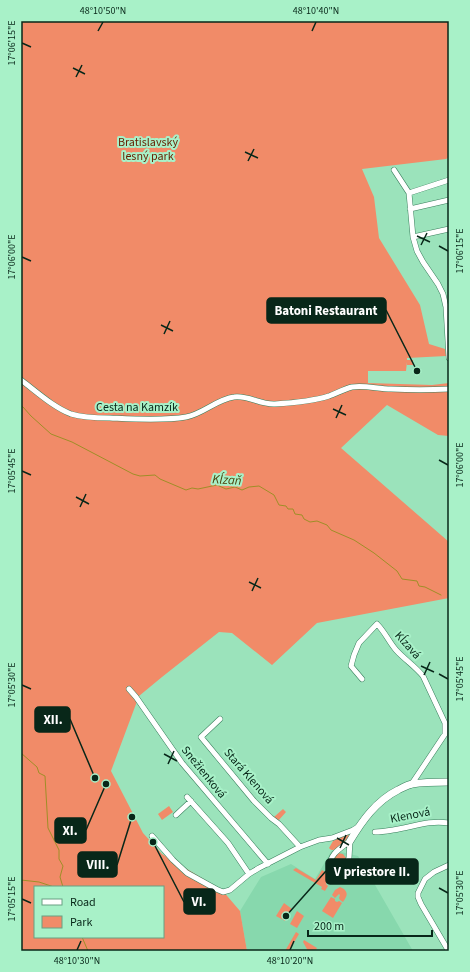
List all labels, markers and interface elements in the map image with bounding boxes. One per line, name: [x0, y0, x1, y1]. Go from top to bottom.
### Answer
text: 48°10'50"N: [80, 4, 126, 18]
text: 48°10'40"N: [293, 4, 339, 18]
text: 17°06'15"E: [5, 20, 19, 66]
park label: Bratislavský lesný park: [118, 134, 178, 165]
text: 17°06'15"E: [453, 228, 467, 274]
text: 17°06'00"E: [5, 234, 19, 280]
callout: Batoni Restaurant: [267, 298, 386, 323]
text: Batoni Restaurant: [274, 302, 378, 320]
street label: Cesta na Kamzík: [96, 399, 178, 416]
text: 17°06'00"E: [453, 442, 467, 488]
text: 17°05'45"E: [5, 448, 19, 494]
water label: Kĺzaň: [212, 470, 242, 490]
street label: Kĺzavá: [391, 628, 425, 663]
text: 17°05'45"E: [453, 656, 467, 702]
text: 17°05'30"E: [5, 662, 19, 708]
callout: XII.: [35, 707, 70, 732]
text: XII.: [43, 711, 63, 729]
street label: Snežienková: [177, 742, 230, 802]
street label: Stará Klenová: [220, 745, 278, 808]
street label: Klenová: [389, 803, 432, 828]
callout: XI.: [55, 818, 86, 843]
text: XI.: [62, 822, 78, 840]
callout: VIII.: [78, 852, 117, 877]
text: VIII.: [86, 856, 110, 874]
callout: V priestore II.: [326, 859, 418, 884]
text: V priestore II.: [333, 863, 410, 881]
text: 17°05'30"E: [453, 870, 467, 916]
text: 17°05'15"E: [5, 876, 19, 922]
legend: [34, 886, 164, 938]
callout: VI.: [184, 889, 215, 914]
text: VI.: [190, 893, 207, 911]
text: Road: [70, 894, 96, 911]
scale bar: [308, 912, 432, 938]
text: Park: [70, 914, 92, 931]
text: 200 m: [314, 918, 344, 935]
text: 48°10'30"N: [54, 954, 100, 968]
text: 48°10'20"N: [267, 954, 313, 968]

